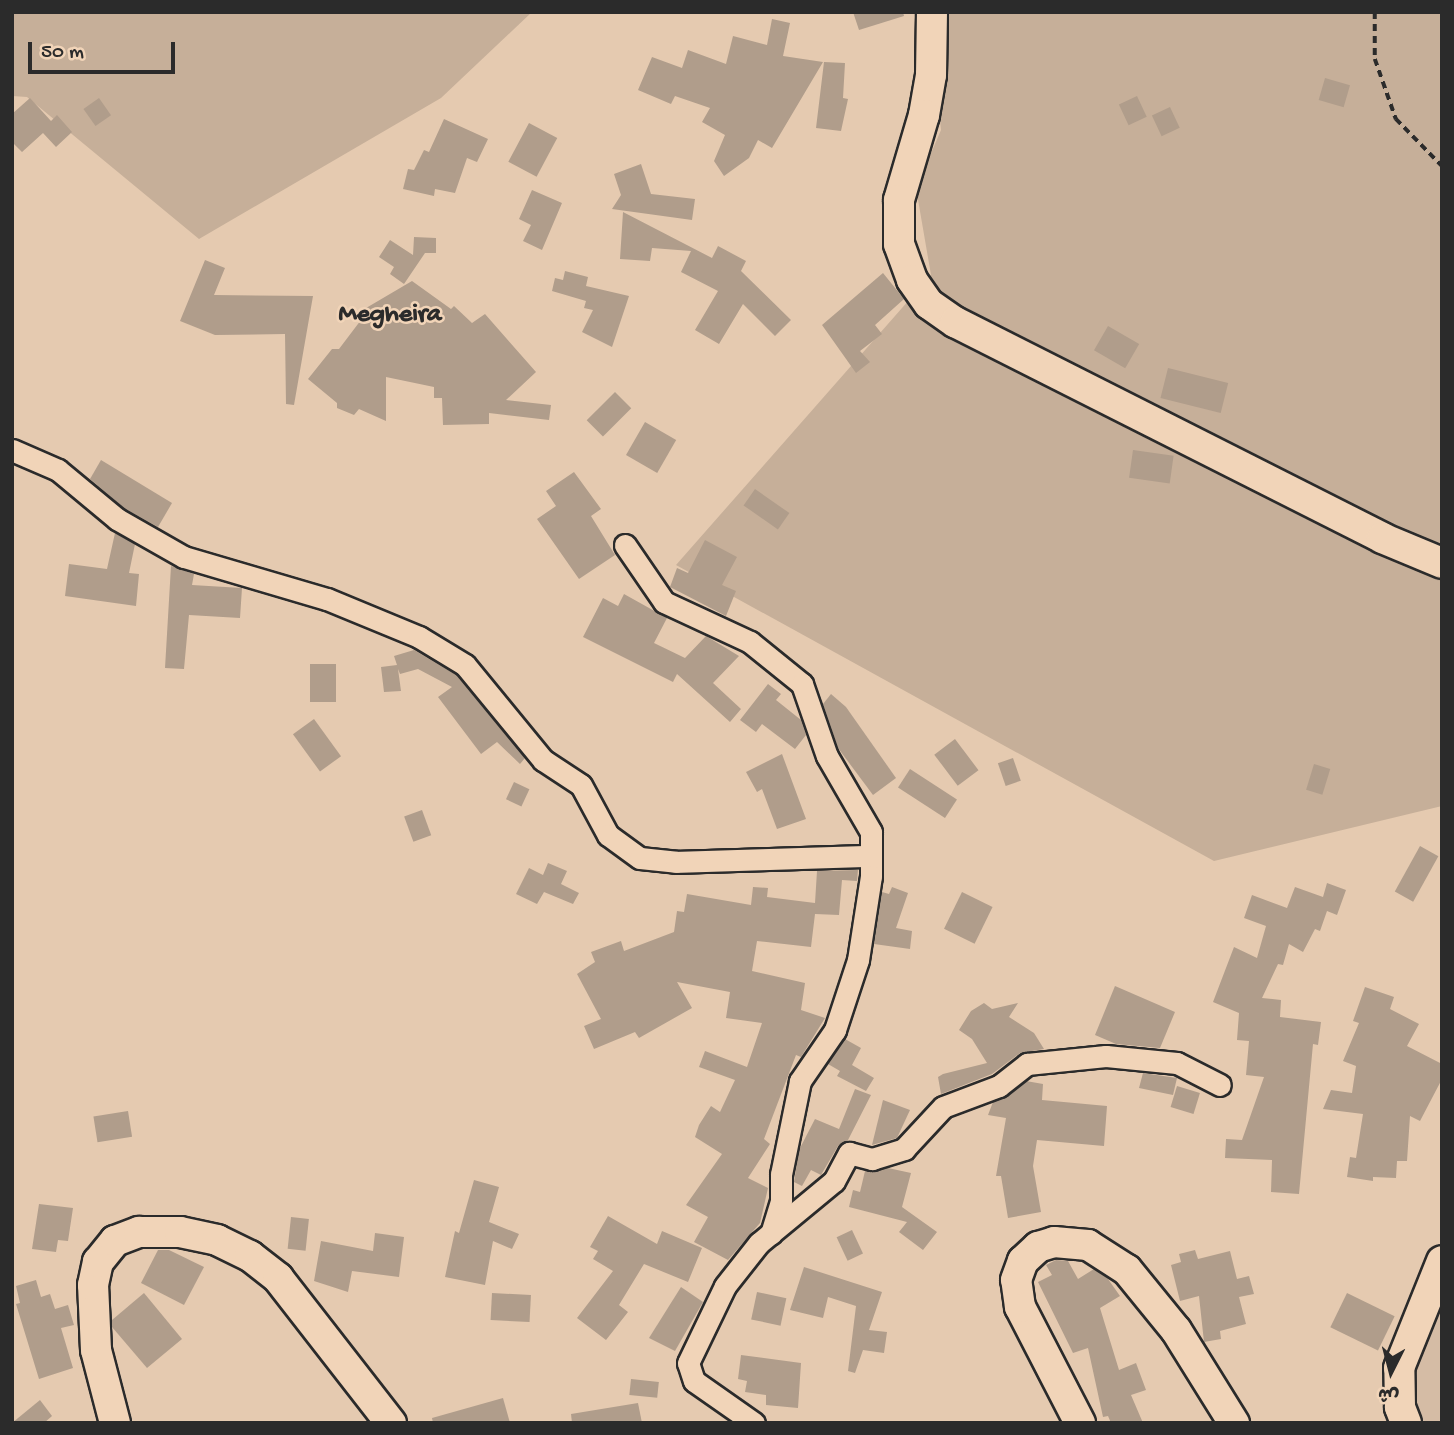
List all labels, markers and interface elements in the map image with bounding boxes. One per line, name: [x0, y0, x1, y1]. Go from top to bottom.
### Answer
scale bar: [32, 28, 178, 72]
text: 50 m: [41, 41, 84, 66]
district label: Megheira: [339, 300, 441, 332]
north arrow: [1356, 1337, 1426, 1407]
text: ش: [1377, 1381, 1400, 1406]

